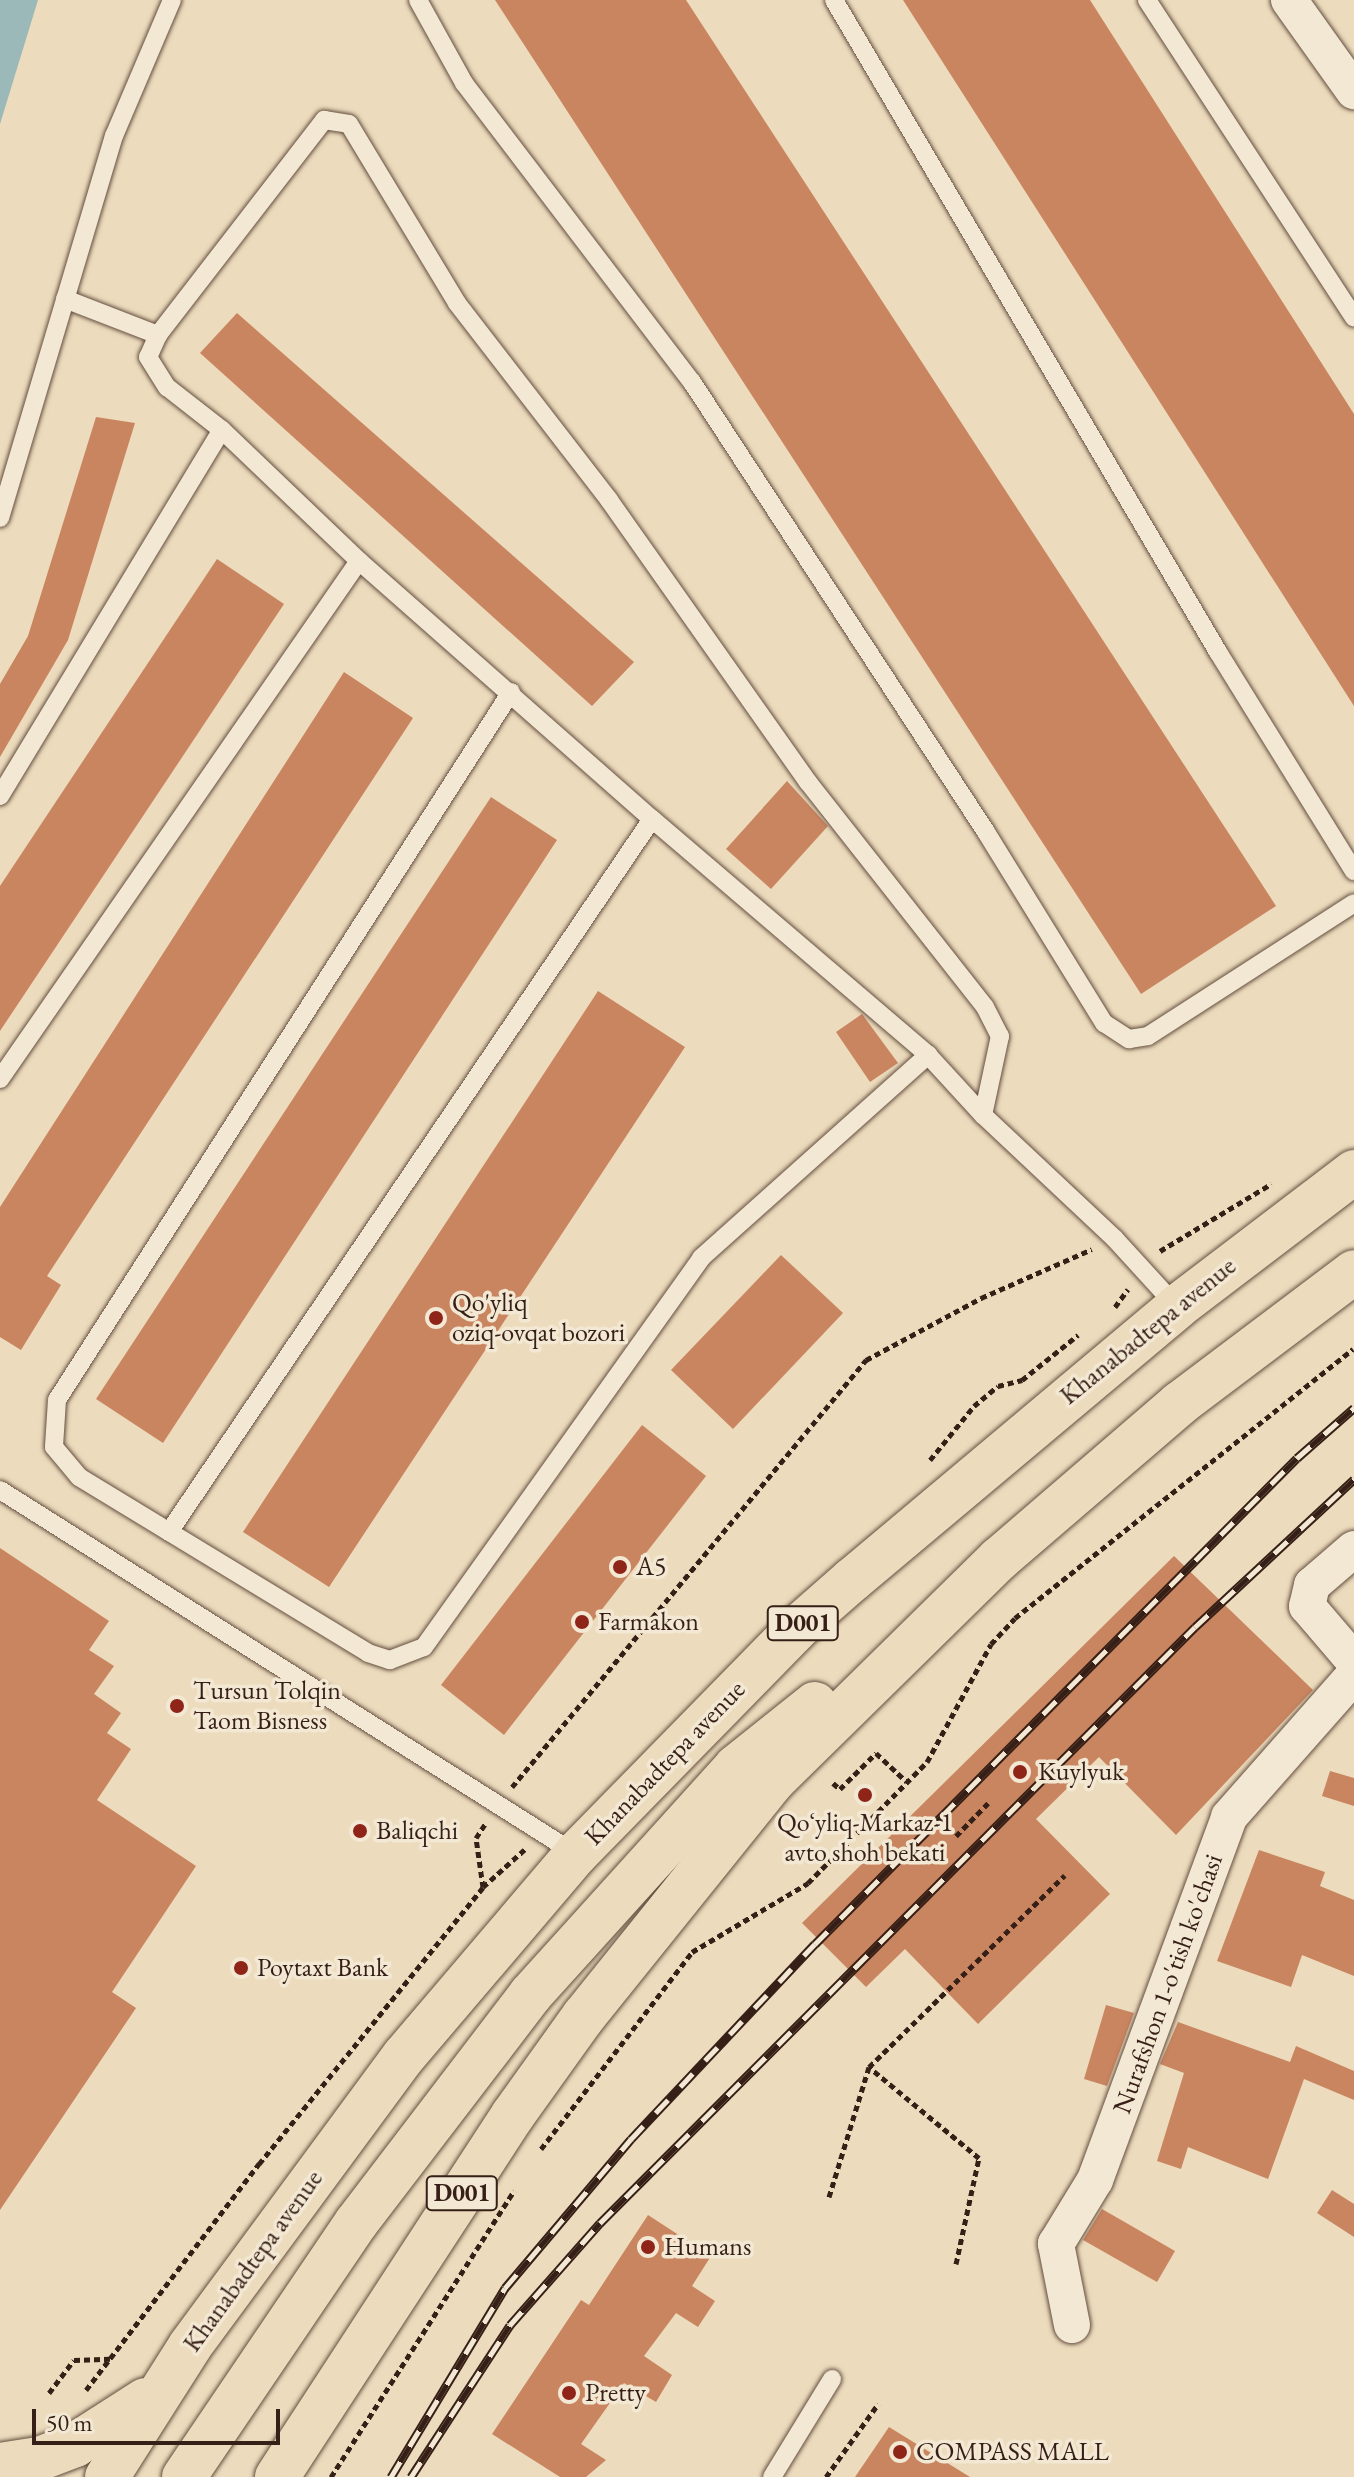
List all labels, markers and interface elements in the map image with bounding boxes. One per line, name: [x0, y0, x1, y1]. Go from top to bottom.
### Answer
street label: Khanabadtepa avenue: [1054, 1251, 1242, 1411]
place label: Qo'yliq oziq-ovqat bozori: [452, 1287, 625, 1348]
marker: Qo'yliq oziq-ovqat bozori: [427, 1309, 445, 1327]
place label: A5: [636, 1551, 666, 1583]
marker: A5: [611, 1558, 629, 1576]
road number: D001: [765, 1603, 841, 1643]
place label: Farmakon: [598, 1606, 699, 1638]
marker: Farmakon: [573, 1613, 591, 1631]
street label: Khanabadtepa avenue: [578, 1674, 752, 1852]
place label: Tursun Tolqin Taom Bisness: [193, 1675, 341, 1736]
marker: Tursun Tolqin Taom Bisness: [168, 1697, 186, 1715]
place label: Kuylyuk: [1038, 1756, 1124, 1788]
marker: Kuylyuk: [1009, 1761, 1031, 1783]
marker: Qoʻyliq-Markaz-1 avto shoh bekati: [856, 1786, 874, 1804]
place label: Qoʻyliq-Markaz-1 avto shoh bekati: [777, 1807, 953, 1868]
place label: Baliqchi: [376, 1815, 458, 1847]
marker: Baliqchi: [351, 1822, 369, 1840]
street label: Nurafshon 1-o'tish ko'chasi: [1107, 1850, 1229, 2118]
place label: Poytaxt Bank: [257, 1952, 388, 1984]
marker: Poytaxt Bank: [232, 1959, 250, 1977]
street label: Khanabadtepa avenue: [177, 2164, 329, 2358]
road number: D001: [424, 2173, 500, 2213]
place label: Humans: [664, 2231, 751, 2263]
marker: Humans: [639, 2238, 657, 2256]
place label: Pretty: [585, 2377, 646, 2409]
marker: Pretty: [560, 2384, 578, 2402]
scale bar: [36, 2393, 284, 2443]
text: 50 m: [46, 2407, 93, 2438]
place label: COMPASS MALL: [916, 2436, 1109, 2468]
marker: COMPASS MALL: [891, 2443, 909, 2461]

